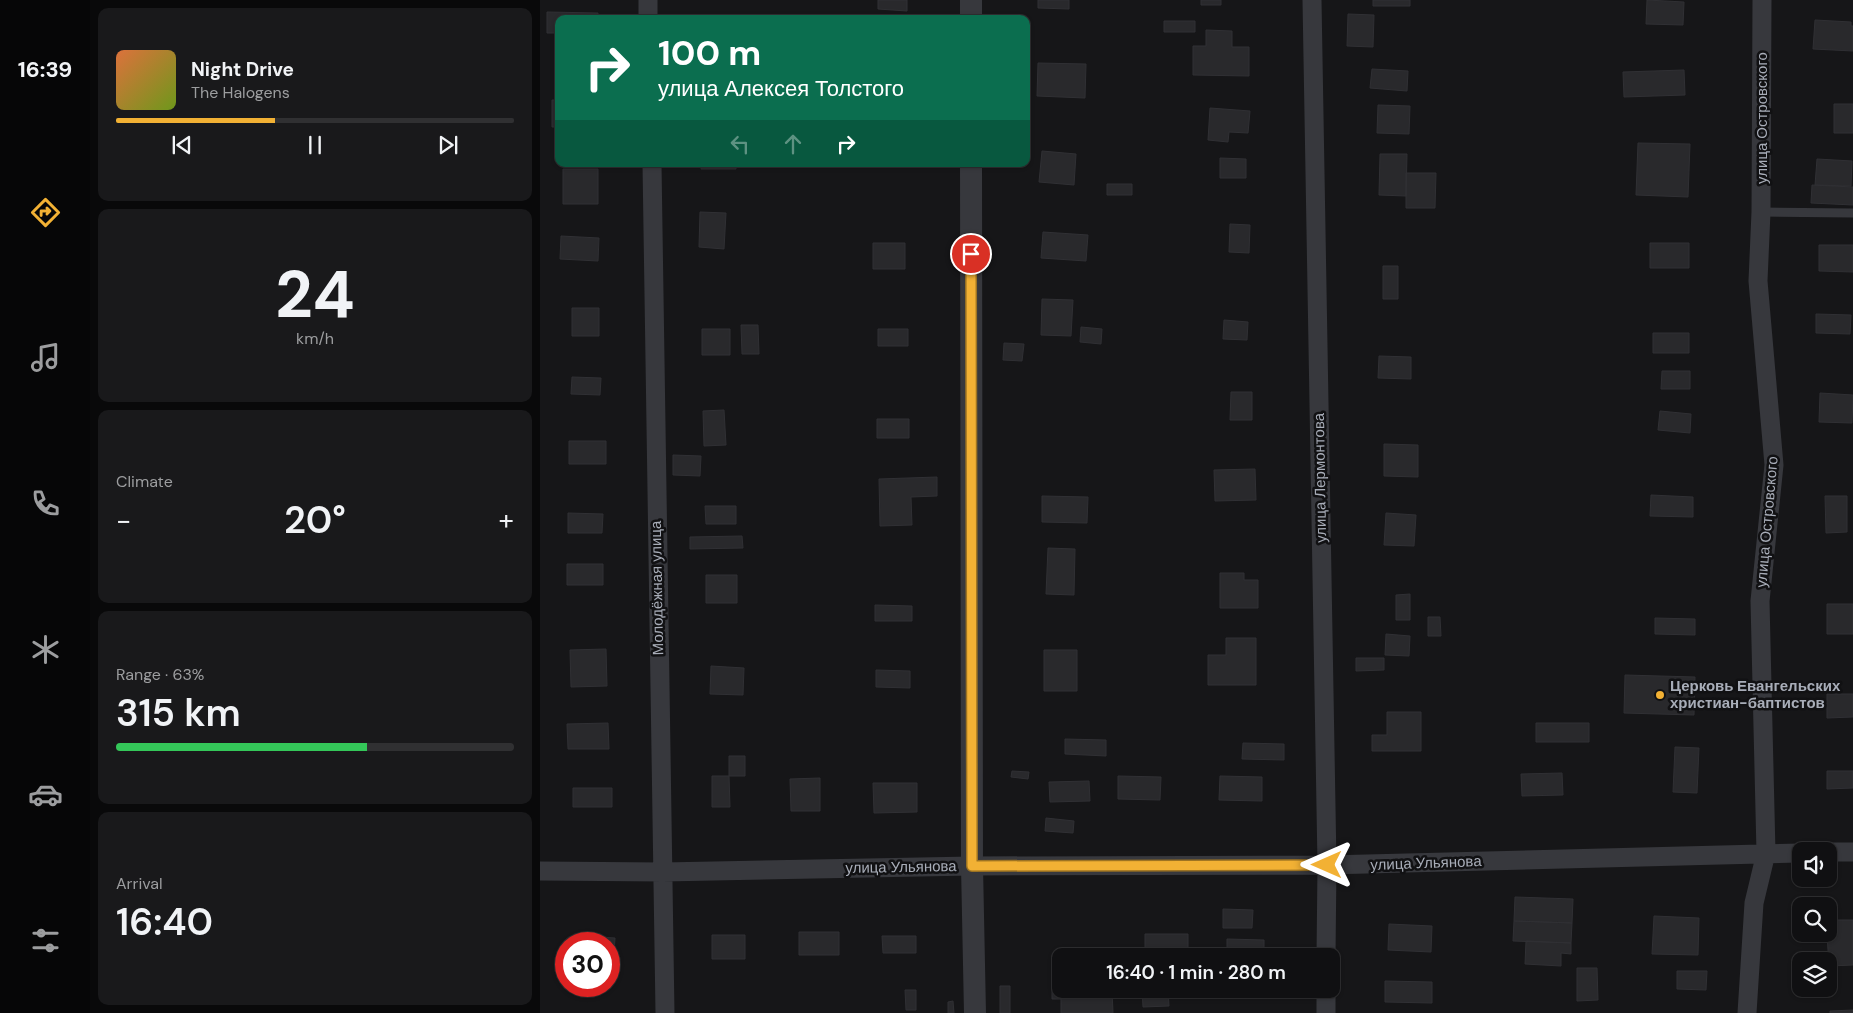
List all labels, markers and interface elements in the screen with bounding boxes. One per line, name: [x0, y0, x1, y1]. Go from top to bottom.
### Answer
text: 100 m: [658, 30, 761, 76]
icon: right: [575, 35, 640, 100]
street label: улица Островского: [1752, 52, 1772, 184]
text: 16:39: [18, 55, 72, 84]
text: Night Drive: [191, 57, 294, 82]
text: улица Алексея Толстого: [658, 74, 904, 103]
text: The Halogens: [191, 82, 290, 103]
icon: left: [726, 130, 754, 158]
icon: ahead: [779, 130, 807, 158]
icon: right: [832, 130, 860, 158]
icon: previous: [168, 131, 196, 159]
icon: pause: [301, 131, 329, 159]
icon: next: [434, 131, 462, 159]
icon: directions: [28, 195, 63, 230]
pin: [950, 233, 992, 275]
icon: arrive: [957, 240, 985, 268]
text: 24: [275, 253, 355, 337]
text: km/h: [296, 328, 334, 349]
icon: music: [28, 340, 63, 375]
street label: улица Лермонтова: [1309, 412, 1331, 543]
street label: улица Островского: [1751, 455, 1783, 589]
text: Climate: [116, 471, 173, 492]
icon: phone: [28, 486, 63, 521]
text: 20°: [284, 495, 346, 545]
text: −: [116, 502, 131, 539]
text: +: [499, 502, 514, 539]
street label: Молодёжная улица: [646, 520, 668, 656]
icon: climate: [28, 632, 63, 667]
text: Range · 63%: [116, 664, 204, 685]
place label: Церковь Евангельских христиан-баптистов: [1670, 676, 1841, 713]
text: 315 km: [116, 688, 241, 738]
marker: Церковь Евангельских христиан-баптистов: [1654, 689, 1666, 701]
icon: car: [28, 777, 63, 812]
position arrow: [1300, 838, 1352, 890]
map controls: [1792, 842, 1837, 997]
button: sound: [1792, 842, 1837, 887]
street label: улица Ульянова: [1370, 851, 1483, 875]
street label: улица Ульянова: [845, 856, 957, 878]
text: Arrival: [116, 873, 163, 894]
text: 16:40: [116, 897, 213, 947]
button: search: [1792, 897, 1837, 942]
icon: filters: [28, 923, 63, 958]
speed limit sign: 30: [555, 932, 620, 997]
button: layers: [1792, 952, 1837, 997]
text: 16:40 · 1 min · 280 m: [1106, 960, 1286, 985]

